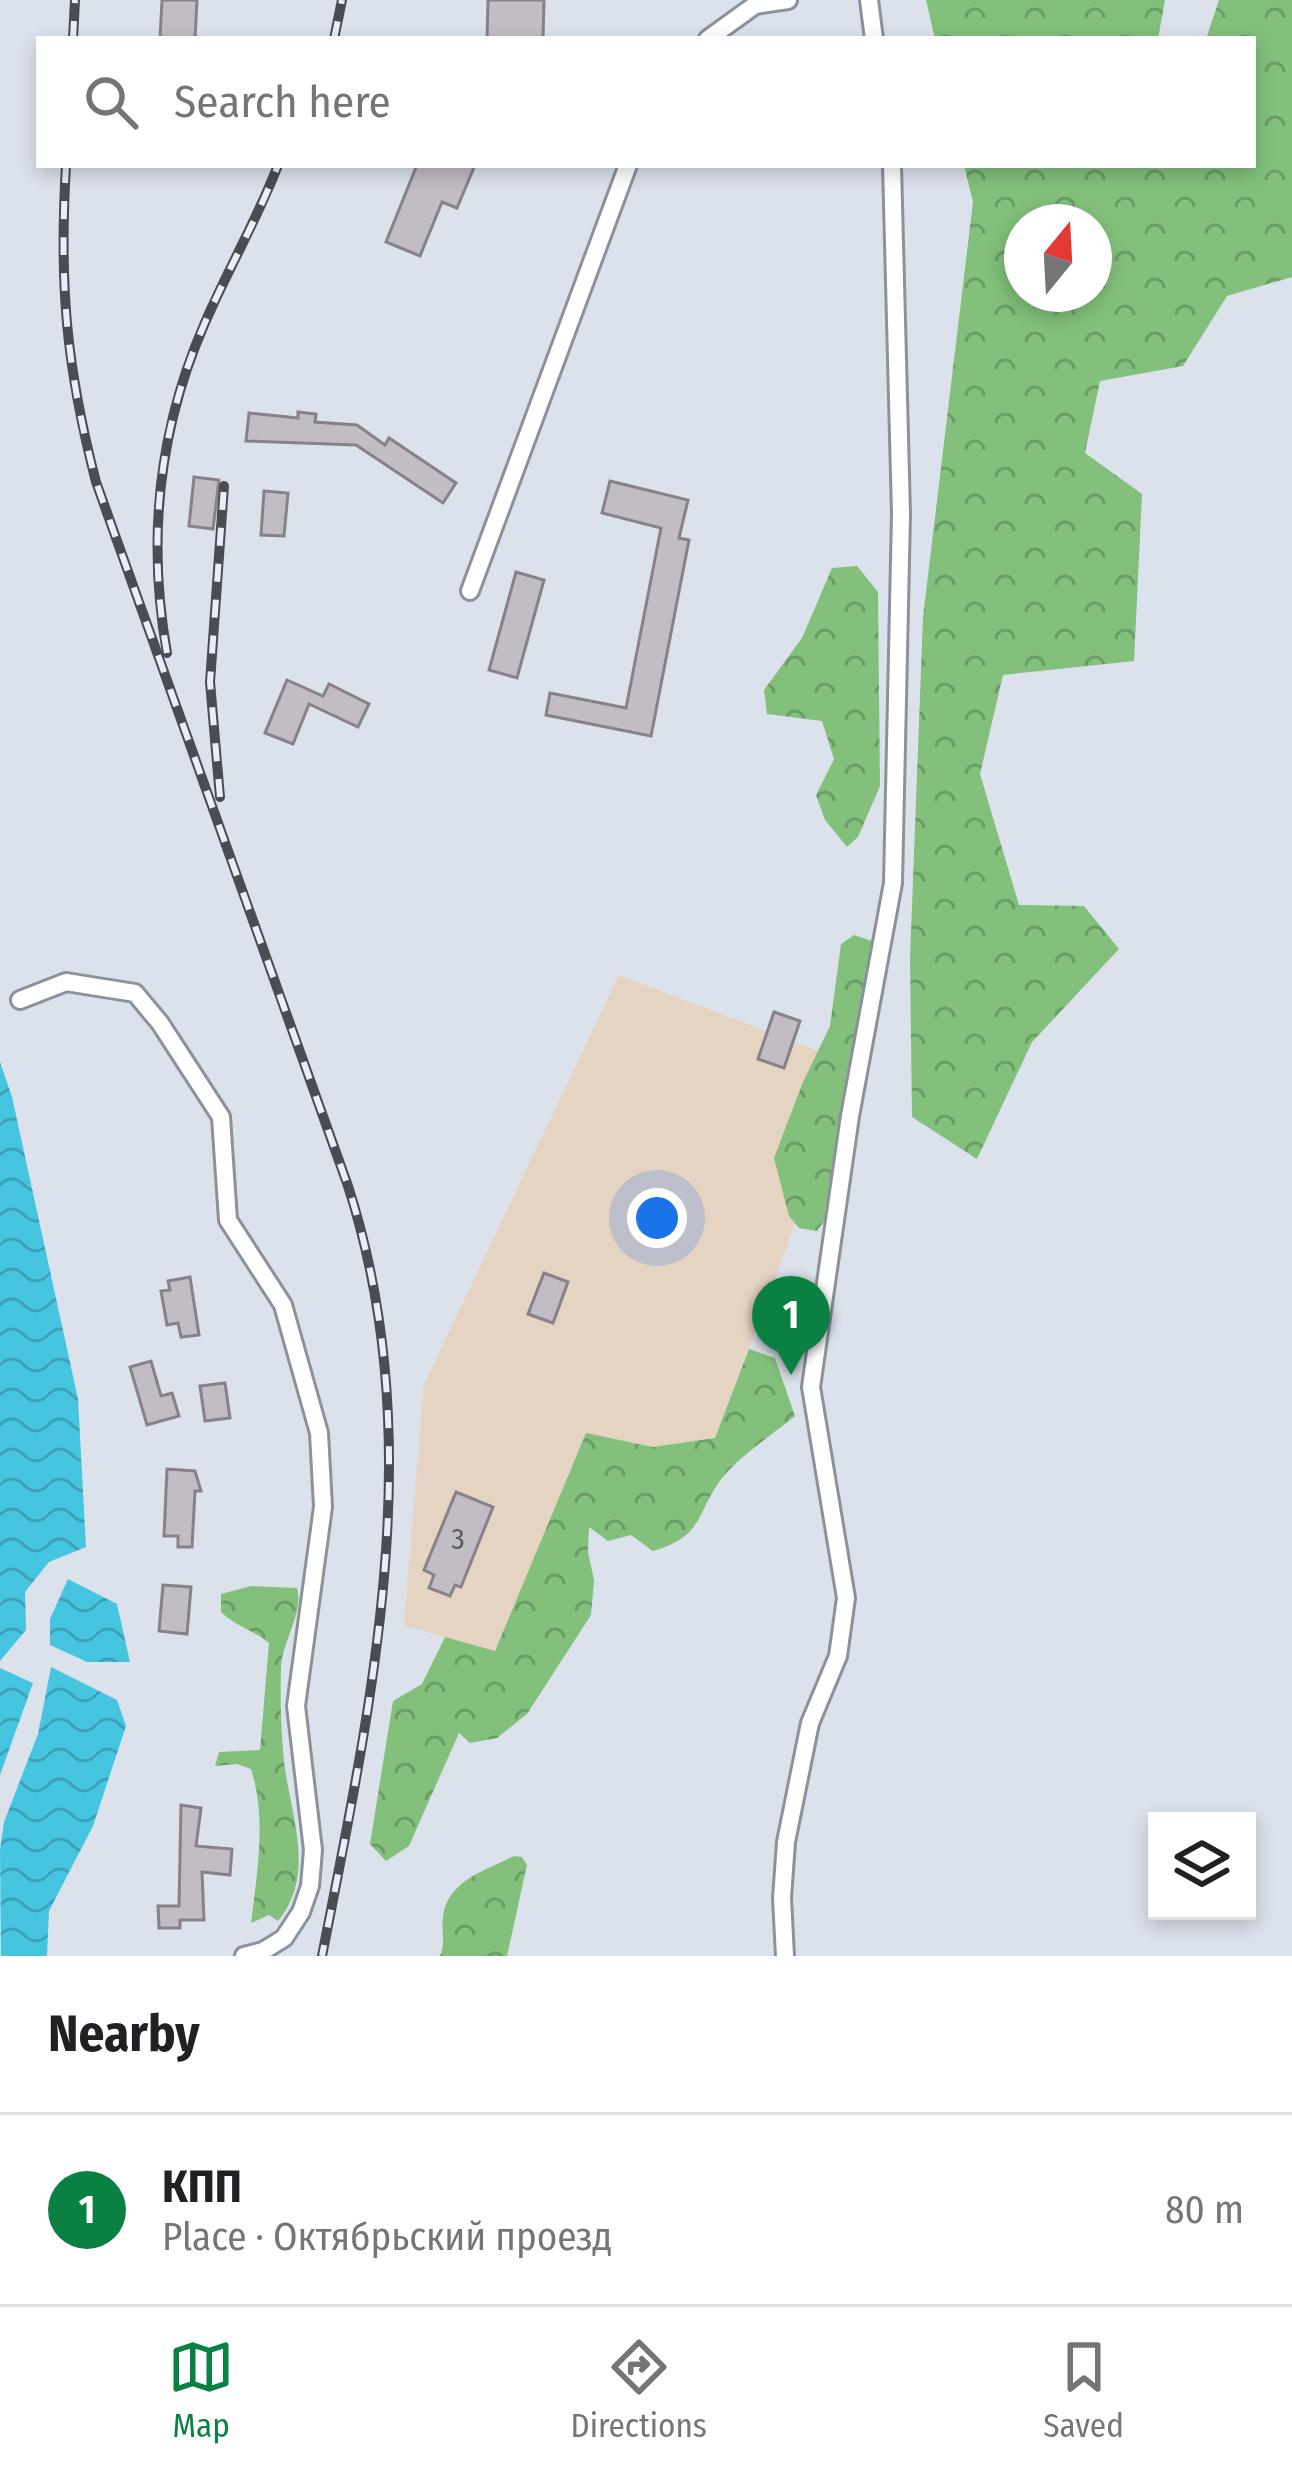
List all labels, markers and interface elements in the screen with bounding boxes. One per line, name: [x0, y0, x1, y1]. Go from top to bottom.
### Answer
search box: [36, 36, 1256, 168]
icon: search: [78, 69, 144, 135]
text: Search here: [174, 75, 391, 129]
north arrow: [1004, 204, 1112, 312]
your location: [627, 1188, 687, 1248]
pin: 1: [752, 1276, 830, 1375]
house number: 3: [451, 1521, 465, 1557]
map controls: [1148, 1812, 1256, 1920]
button: layers: [1148, 1812, 1256, 1920]
text: Nearby: [48, 2003, 200, 2065]
text: КПП: [162, 2160, 242, 2214]
text: 1: [79, 2187, 95, 2233]
text: 80 m: [1165, 2187, 1244, 2233]
text: Place · Октябрьский проезд: [162, 2214, 612, 2260]
tab: Map: [168, 2334, 234, 2446]
tab: Directions: [570, 2334, 707, 2446]
tab: Saved: [1043, 2334, 1124, 2446]

